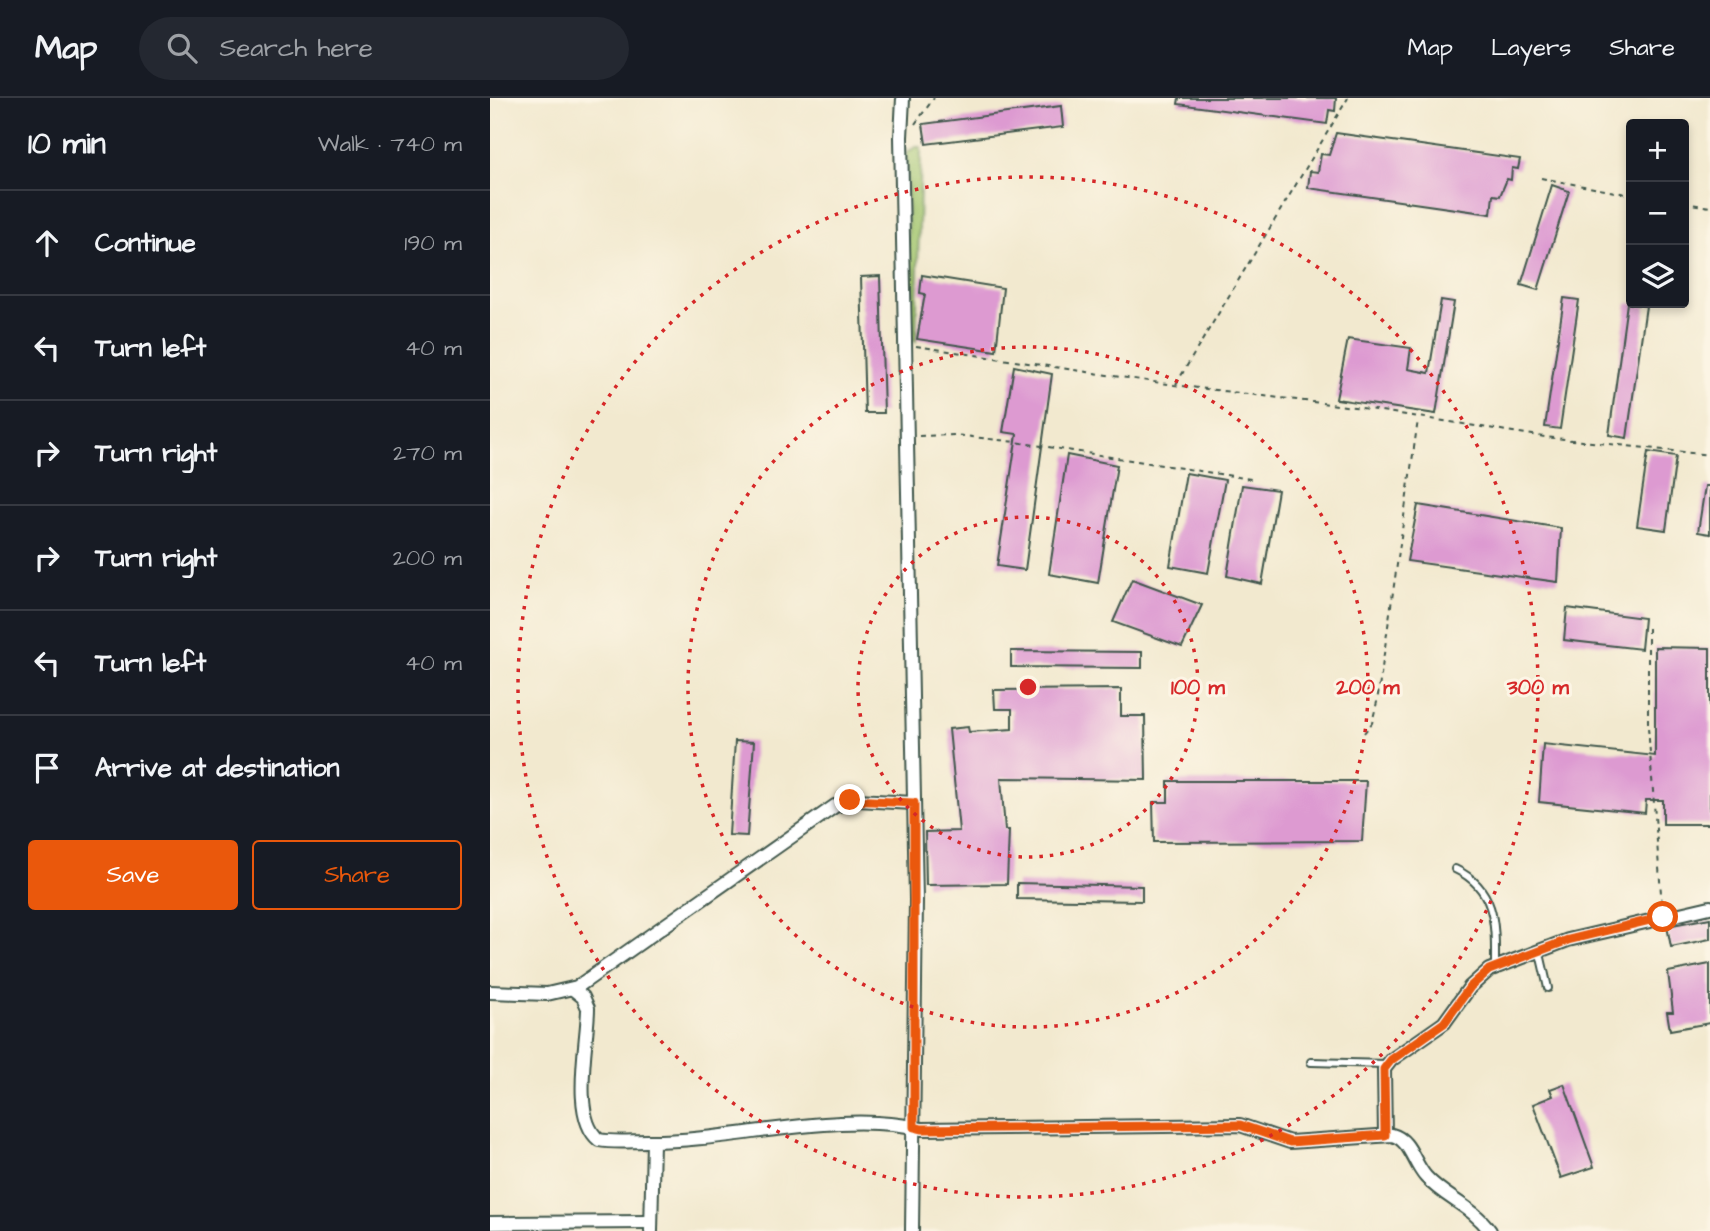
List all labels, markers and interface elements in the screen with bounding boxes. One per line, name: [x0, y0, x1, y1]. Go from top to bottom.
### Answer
search box: [139, 17, 629, 80]
text: Map: [35, 25, 97, 71]
icon: search: [163, 29, 201, 67]
text: Search here: [219, 30, 373, 66]
text: Map: [1408, 31, 1453, 65]
text: Layers: [1491, 31, 1571, 65]
text: Share: [1609, 31, 1675, 65]
map controls: [1626, 119, 1689, 308]
button: +: [1626, 119, 1689, 182]
text: 10 min: [28, 123, 106, 165]
text: Walk · 740 m: [318, 128, 462, 160]
button: −: [1626, 182, 1689, 245]
icon: ahead: [28, 224, 66, 262]
text: Continue: [95, 225, 196, 261]
text: 190 m: [404, 227, 462, 259]
button: layers: [1626, 245, 1689, 308]
icon: left: [28, 329, 66, 367]
text: Turn left: [95, 330, 206, 366]
text: 40 m: [405, 332, 462, 364]
icon: right: [28, 434, 66, 472]
text: Turn right: [95, 435, 217, 471]
text: 270 m: [393, 437, 462, 469]
icon: right: [28, 539, 66, 577]
text: Turn right: [95, 540, 217, 576]
text: 200 m: [393, 542, 462, 574]
icon: left: [28, 644, 66, 682]
text: Turn left: [95, 645, 206, 681]
text: 40 m: [405, 647, 462, 679]
text: 100 m: [1171, 673, 1226, 702]
text: 200 m: [1335, 673, 1400, 702]
text: 300 m: [1506, 673, 1570, 702]
centre of rings: [1016, 675, 1040, 699]
icon: arrive: [28, 749, 66, 787]
text: Arrive at destination: [95, 750, 340, 786]
route end: [834, 784, 865, 815]
button: Save: [28, 840, 238, 910]
button: Share: [252, 840, 462, 910]
route start: [1647, 901, 1678, 932]

